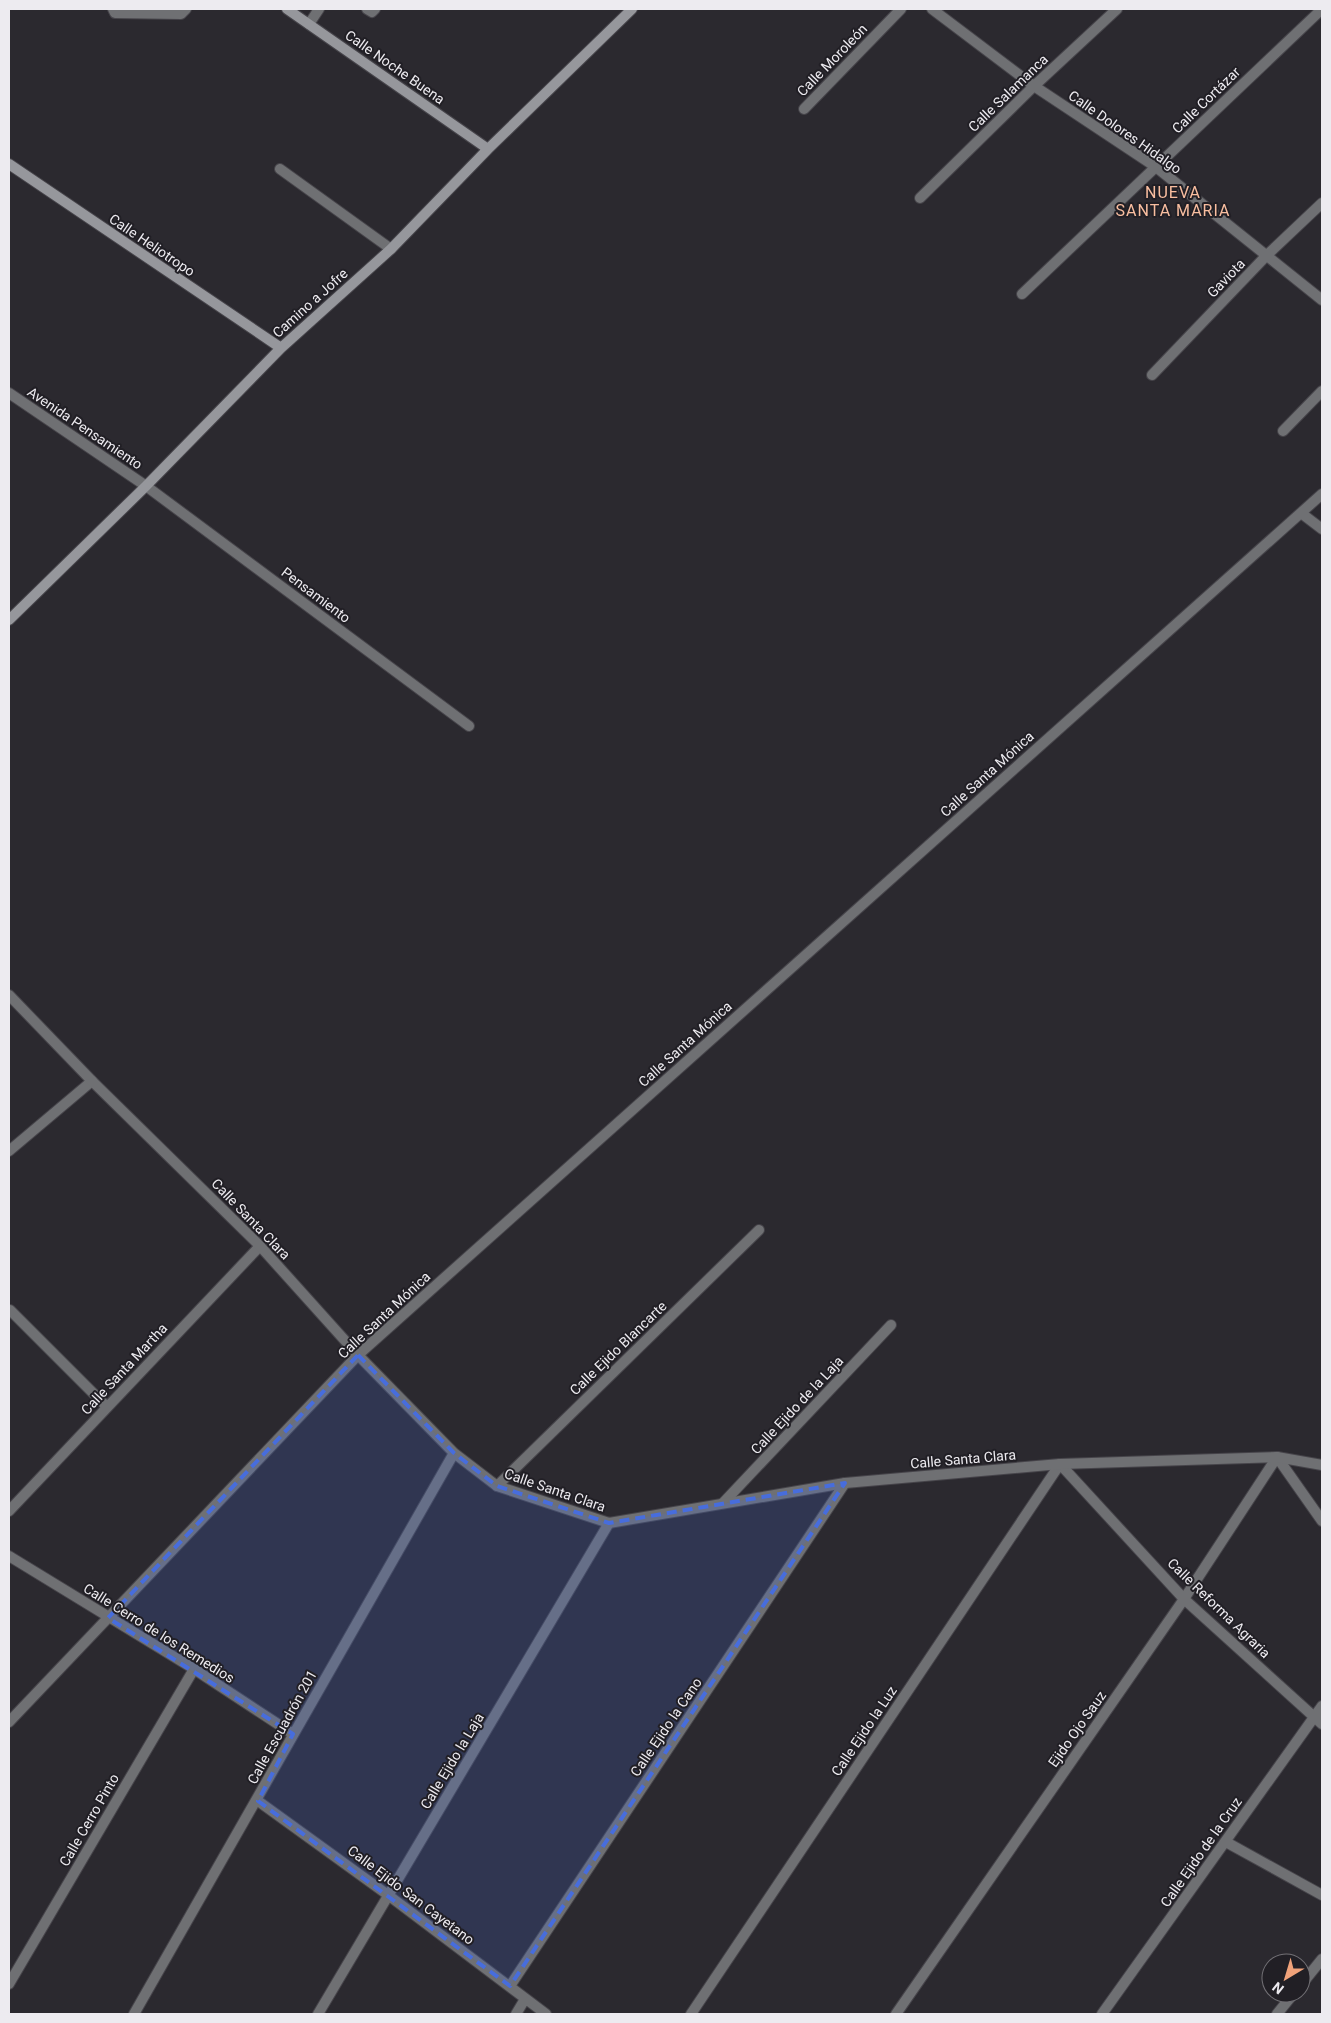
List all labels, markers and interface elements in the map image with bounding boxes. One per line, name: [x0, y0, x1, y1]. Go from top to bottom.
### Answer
street label: Calle Moroleón: [794, 21, 870, 99]
street label: Calle Noche Buena: [342, 27, 448, 107]
street label: Calle Salamanca: [965, 51, 1051, 135]
street label: Calle Cortázar: [1169, 63, 1243, 136]
street label: Calle Dolores Hidalgo: [1066, 87, 1184, 177]
district label: NUEVA SANTA MARIA: [1116, 183, 1230, 220]
street label: Calle Heliotropo: [106, 211, 198, 280]
street label: Gaviota: [1204, 255, 1248, 301]
street label: Camino a Jofre: [269, 265, 351, 341]
street label: Avenida Pensamiento: [25, 384, 145, 472]
street label: Pensamiento: [278, 564, 354, 626]
street label: Calle Santa Mónica: [937, 728, 1037, 820]
street label: Calle Santa Mónica: [635, 998, 735, 1090]
street label: Calle Santa Clara: [208, 1175, 294, 1263]
street label: Calle Santa Mónica: [335, 1268, 433, 1362]
street label: Calle Ejido Blancarte: [566, 1298, 670, 1398]
street label: Calle Santa Martha: [78, 1320, 170, 1418]
street label: Calle Ejido de la Laja: [748, 1353, 846, 1457]
street label: Calle Santa Clara: [910, 1446, 1016, 1472]
street label: Calle Santa Clara: [502, 1465, 608, 1515]
street label: Calle Reforma Agraria: [1164, 1555, 1274, 1661]
street label: Calle Cerro de los Remedios: [81, 1580, 237, 1686]
street label: Calle Escuadrón 201: [244, 1667, 320, 1787]
street label: Calle Ejido la Cano: [627, 1675, 705, 1779]
street label: Calle Ejido la Luz: [828, 1683, 900, 1779]
street label: Ejido Ojo Sauz: [1045, 1688, 1109, 1770]
street label: Calle Ejido la Laja: [417, 1710, 487, 1812]
street label: Calle Cerro Pinto: [56, 1771, 122, 1869]
street label: Calle Ejido de la Cruz: [1157, 1794, 1245, 1910]
street label: Calle Ejido San Cayetano: [345, 1842, 477, 1948]
north arrow: [1261, 1953, 1311, 2003]
text: N: [1269, 1979, 1287, 1998]

